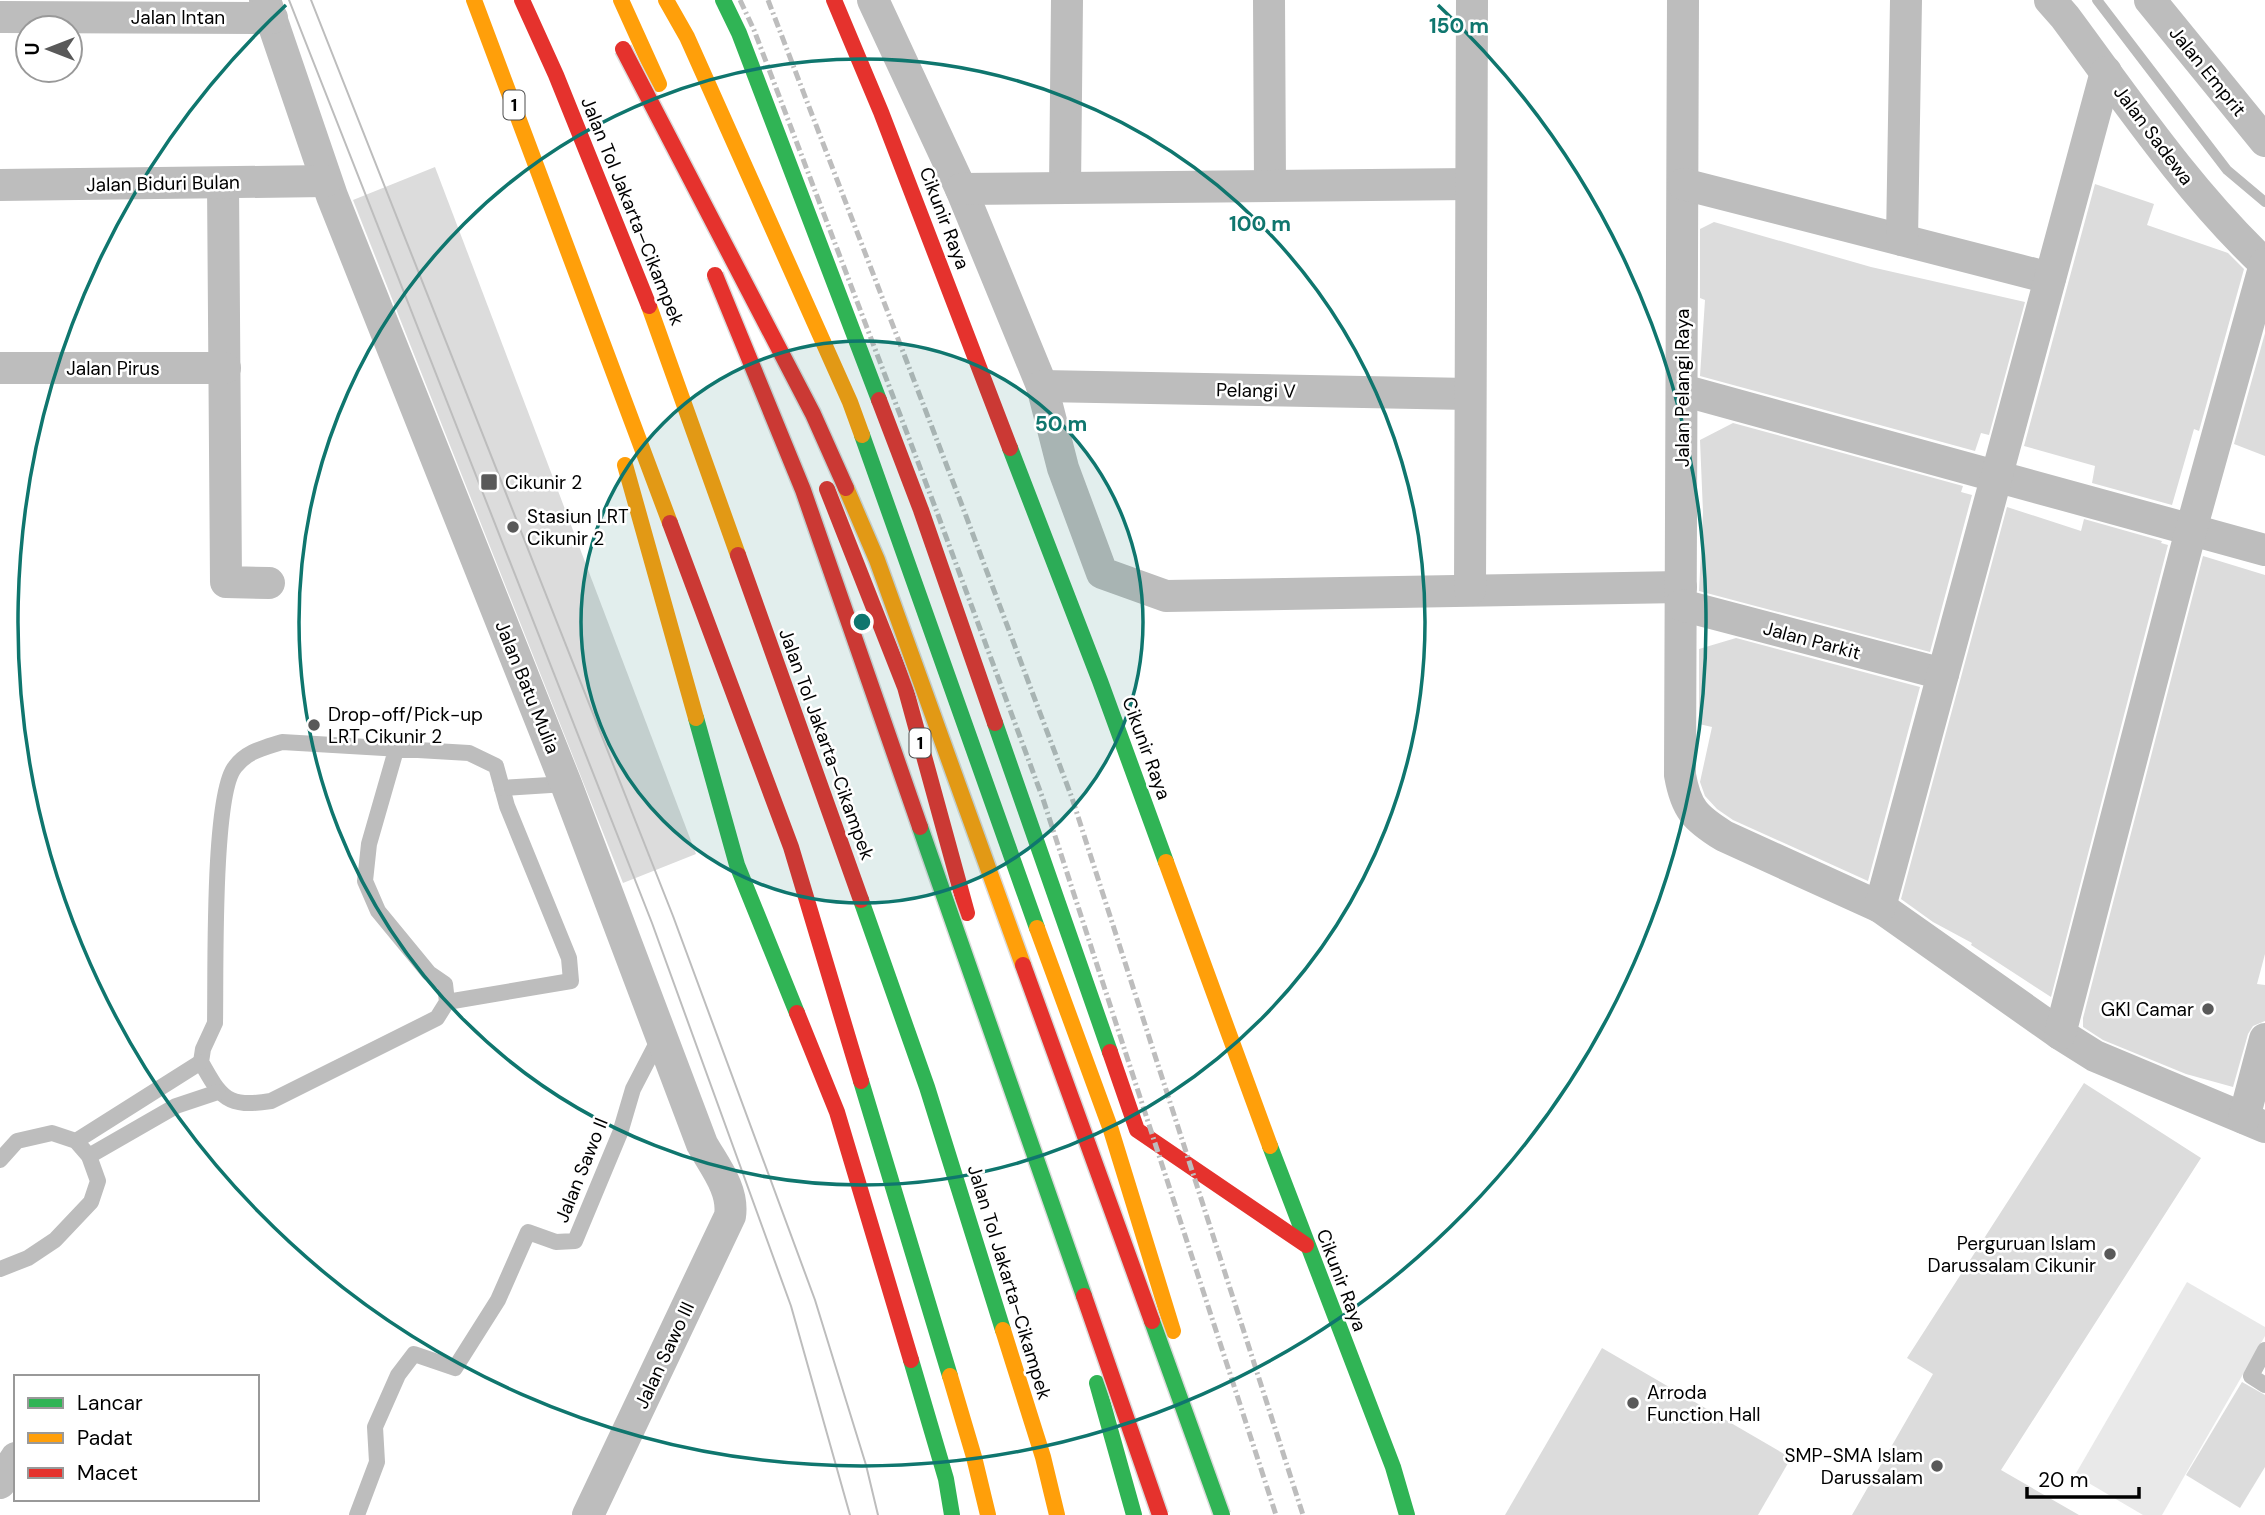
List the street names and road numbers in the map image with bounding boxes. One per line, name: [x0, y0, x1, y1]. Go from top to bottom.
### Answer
street label: Jalan Intan: [131, 5, 225, 30]
street label: Jalan Emprit: [2164, 21, 2252, 122]
street label: Jalan Sadewa: [2108, 80, 2199, 190]
road number: 1: [504, 90, 524, 120]
street label: Jalan Tol Jakarta–Cikampek: [575, 93, 690, 330]
street label: Cikunir Raya: [914, 163, 975, 273]
street label: Jalan Biduri Bulan: [86, 170, 240, 197]
street label: Jalan Pelangi Raya: [1670, 309, 1695, 467]
street label: Jalan Pirus: [66, 356, 160, 381]
street label: Pelangi V: [1216, 377, 1296, 404]
street label: Jalan Parkit: [1760, 615, 1863, 665]
street label: Jalan Batu Mulia: [489, 617, 566, 757]
street label: Jalan Tol Jakarta–Cikampek: [773, 625, 880, 864]
street label: Cikunir Raya: [1116, 693, 1177, 803]
road number: 1: [909, 728, 930, 758]
street label: Jalan Sawo II: [549, 1114, 614, 1226]
street label: Jalan Tol Jakarta–Cikampek: [962, 1162, 1057, 1403]
street label: Cikunir Raya: [1311, 1225, 1372, 1335]
street label: Jalan Sawo III: [629, 1298, 700, 1413]

